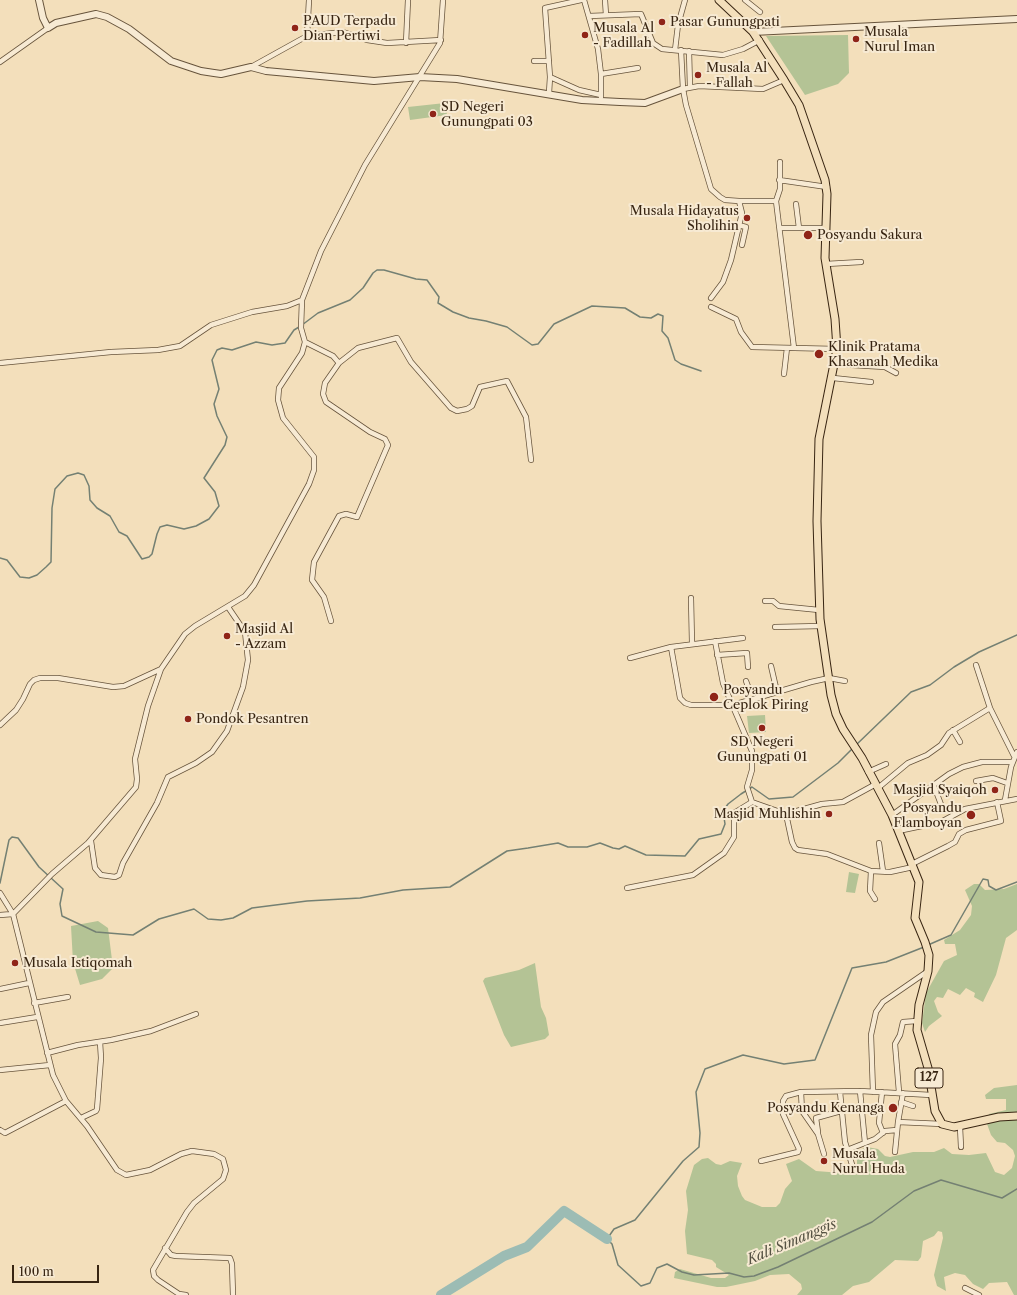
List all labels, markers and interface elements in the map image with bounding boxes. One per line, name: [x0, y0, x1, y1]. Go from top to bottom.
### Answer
place label: PAUD Terpadu Dian Pertiwi: [303, 13, 396, 44]
place label: Pasar Gunungpati: [670, 14, 780, 30]
marker: Pasar Gunungpati: [657, 17, 667, 27]
place label: Musala Al - Fadillah: [593, 20, 654, 51]
marker: PAUD Terpadu Dian Pertiwi: [290, 23, 300, 33]
place label: Musala Nurul Iman: [864, 24, 935, 55]
marker: Musala Al - Fadillah: [580, 30, 590, 40]
marker: Musala Nurul Iman: [851, 34, 861, 44]
place label: Musala Al - Fallah: [706, 60, 767, 91]
marker: Musala Al - Fallah: [693, 70, 703, 80]
place label: SD Negeri Gunungpati 03: [441, 99, 533, 130]
marker: SD Negeri Gunungpati 03: [428, 109, 438, 119]
place label: Musala Hidayatus Sholihin: [630, 203, 739, 234]
marker: Musala Hidayatus Sholihin: [742, 213, 752, 223]
place label: Posyandu Sakura: [817, 227, 922, 243]
marker: Posyandu Sakura: [802, 229, 814, 241]
place label: Klinik Pratama Khasanah Medika: [828, 339, 938, 370]
marker: Klinik Pratama Khasanah Medika: [813, 348, 825, 360]
place label: Masjid Al - Azzam: [235, 621, 293, 652]
marker: Masjid Al - Azzam: [222, 631, 232, 641]
place label: Posyandu Ceplok Piring: [723, 682, 808, 713]
marker: Posyandu Ceplok Piring: [708, 691, 720, 703]
place label: Pondok Pesantren: [196, 711, 309, 727]
marker: Pondok Pesantren: [183, 714, 193, 724]
marker: SD Negeri Gunungpati 01: [757, 723, 767, 733]
place label: SD Negeri Gunungpati 01: [717, 734, 807, 765]
place label: Masjid Syaiqoh: [893, 782, 987, 798]
marker: Masjid Syaiqoh: [990, 785, 1000, 795]
place label: Posyandu Flamboyan: [893, 800, 962, 831]
place label: Masjid Muhlishin: [714, 806, 821, 822]
marker: Masjid Muhlishin: [824, 809, 834, 819]
marker: Posyandu Flamboyan: [965, 809, 977, 821]
place label: Musala Istiqomah: [23, 955, 132, 971]
marker: Musala Istiqomah: [10, 958, 20, 968]
road number: 127: [915, 1068, 943, 1088]
place label: Posyandu Kenanga: [767, 1100, 884, 1116]
marker: Posyandu Kenanga: [887, 1102, 899, 1114]
place label: Musala Nurul Huda: [832, 1146, 905, 1177]
marker: Musala Nurul Huda: [819, 1156, 829, 1166]
water label: Kali Simanggis: [745, 1216, 839, 1268]
scale bar: [14, 1257, 101, 1283]
text: 100 m: [19, 1264, 54, 1279]

